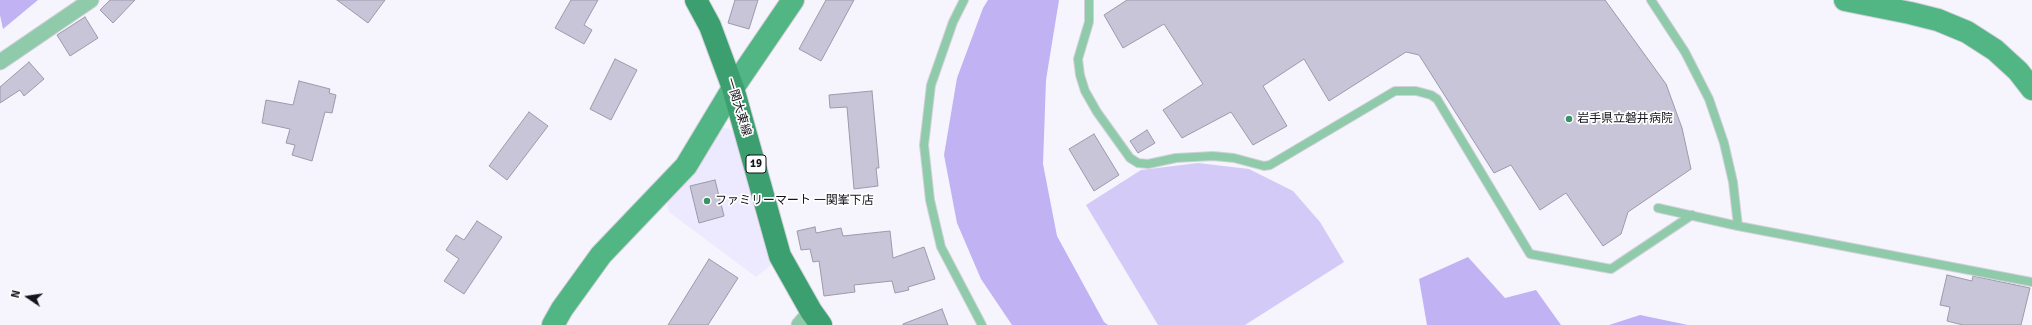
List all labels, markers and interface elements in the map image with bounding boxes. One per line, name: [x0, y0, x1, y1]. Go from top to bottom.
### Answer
street label: 一関大東線: [722, 76, 754, 138]
place label: 岩手県立磐井病院: [1577, 112, 1673, 126]
marker: 岩手県立磐井病院: [1564, 114, 1574, 124]
road number: 19: [746, 155, 766, 173]
place label: ファミリーマート 一関峯下店: [715, 194, 874, 208]
marker: ファミリーマート 一関峯下店: [702, 196, 712, 206]
north arrow: [8, 277, 48, 317]
text: N: [9, 289, 23, 299]

